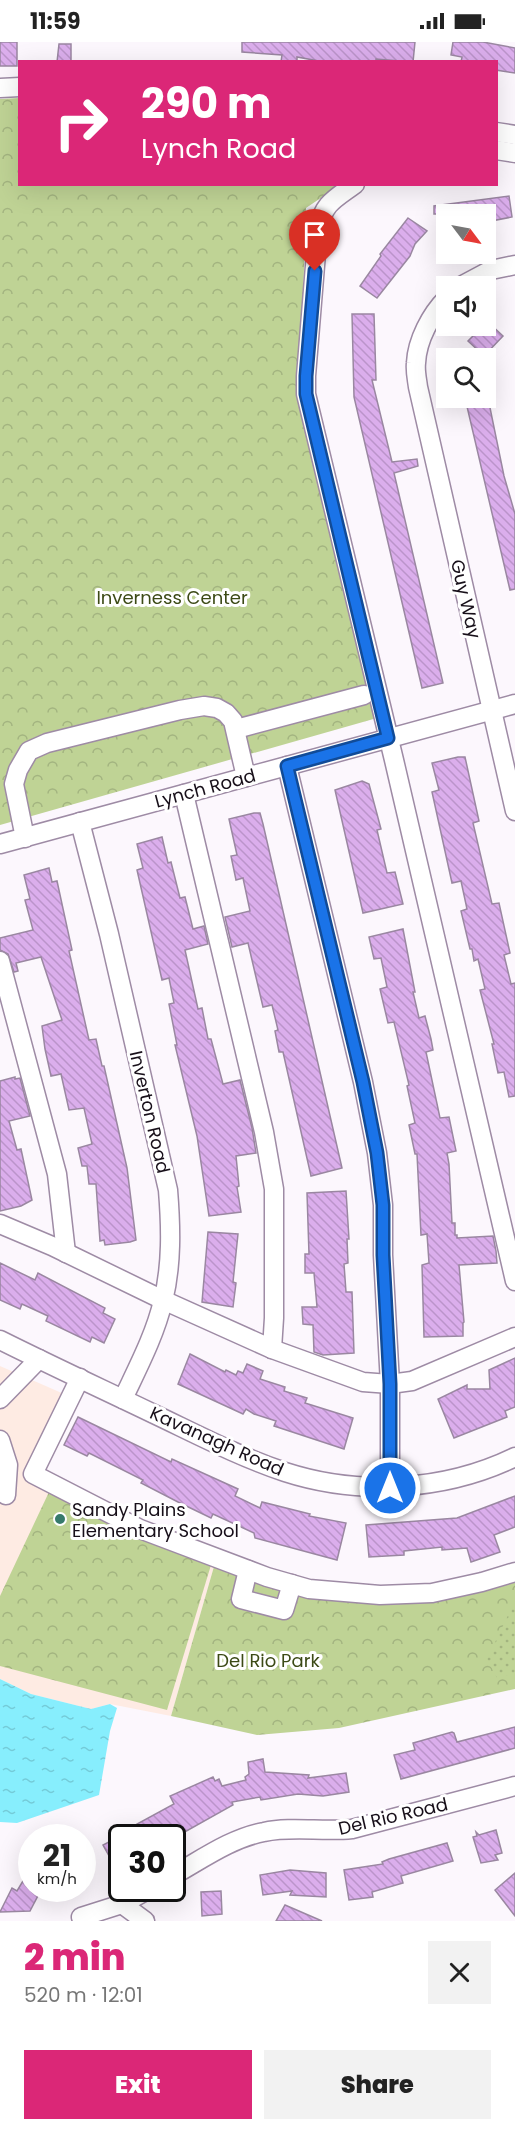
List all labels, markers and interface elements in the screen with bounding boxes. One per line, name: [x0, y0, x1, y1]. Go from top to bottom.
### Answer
text: 11:59: [30, 6, 81, 37]
text: 290 m: [141, 74, 272, 133]
icon: right: [42, 84, 120, 162]
text: Lynch Road: [141, 130, 296, 167]
north arrow: [436, 204, 496, 264]
map controls: [436, 204, 496, 408]
pin: [289, 209, 340, 271]
icon: arrive: [298, 218, 331, 251]
button: sound: [436, 276, 496, 336]
button: search: [436, 348, 496, 408]
street label: Guy Way: [445, 557, 487, 641]
park label: Inverness Center: [96, 585, 248, 610]
street label: Lynch Road: [152, 763, 258, 813]
street label: Inverton Road: [124, 1048, 176, 1176]
street label: Kavanagh Road: [146, 1400, 288, 1482]
position arrow: [358, 1456, 422, 1520]
place label: Sandy Plains Elementary School: [72, 1497, 239, 1543]
marker: Sandy Plains Elementary School: [53, 1512, 67, 1526]
park label: Del Rio Park: [216, 1648, 320, 1673]
street label: Del Rio Road: [336, 1791, 450, 1841]
speed limit sign: 30: [108, 1824, 186, 1902]
text: 21: [43, 1834, 71, 1877]
text: km/h: [37, 1868, 77, 1889]
text: 2 min: [24, 1932, 126, 1983]
button: close: [428, 1941, 491, 2004]
text: 520 m · 12:01: [24, 1981, 143, 2009]
button: Exit: [24, 2050, 252, 2119]
button: Share: [264, 2050, 491, 2119]

